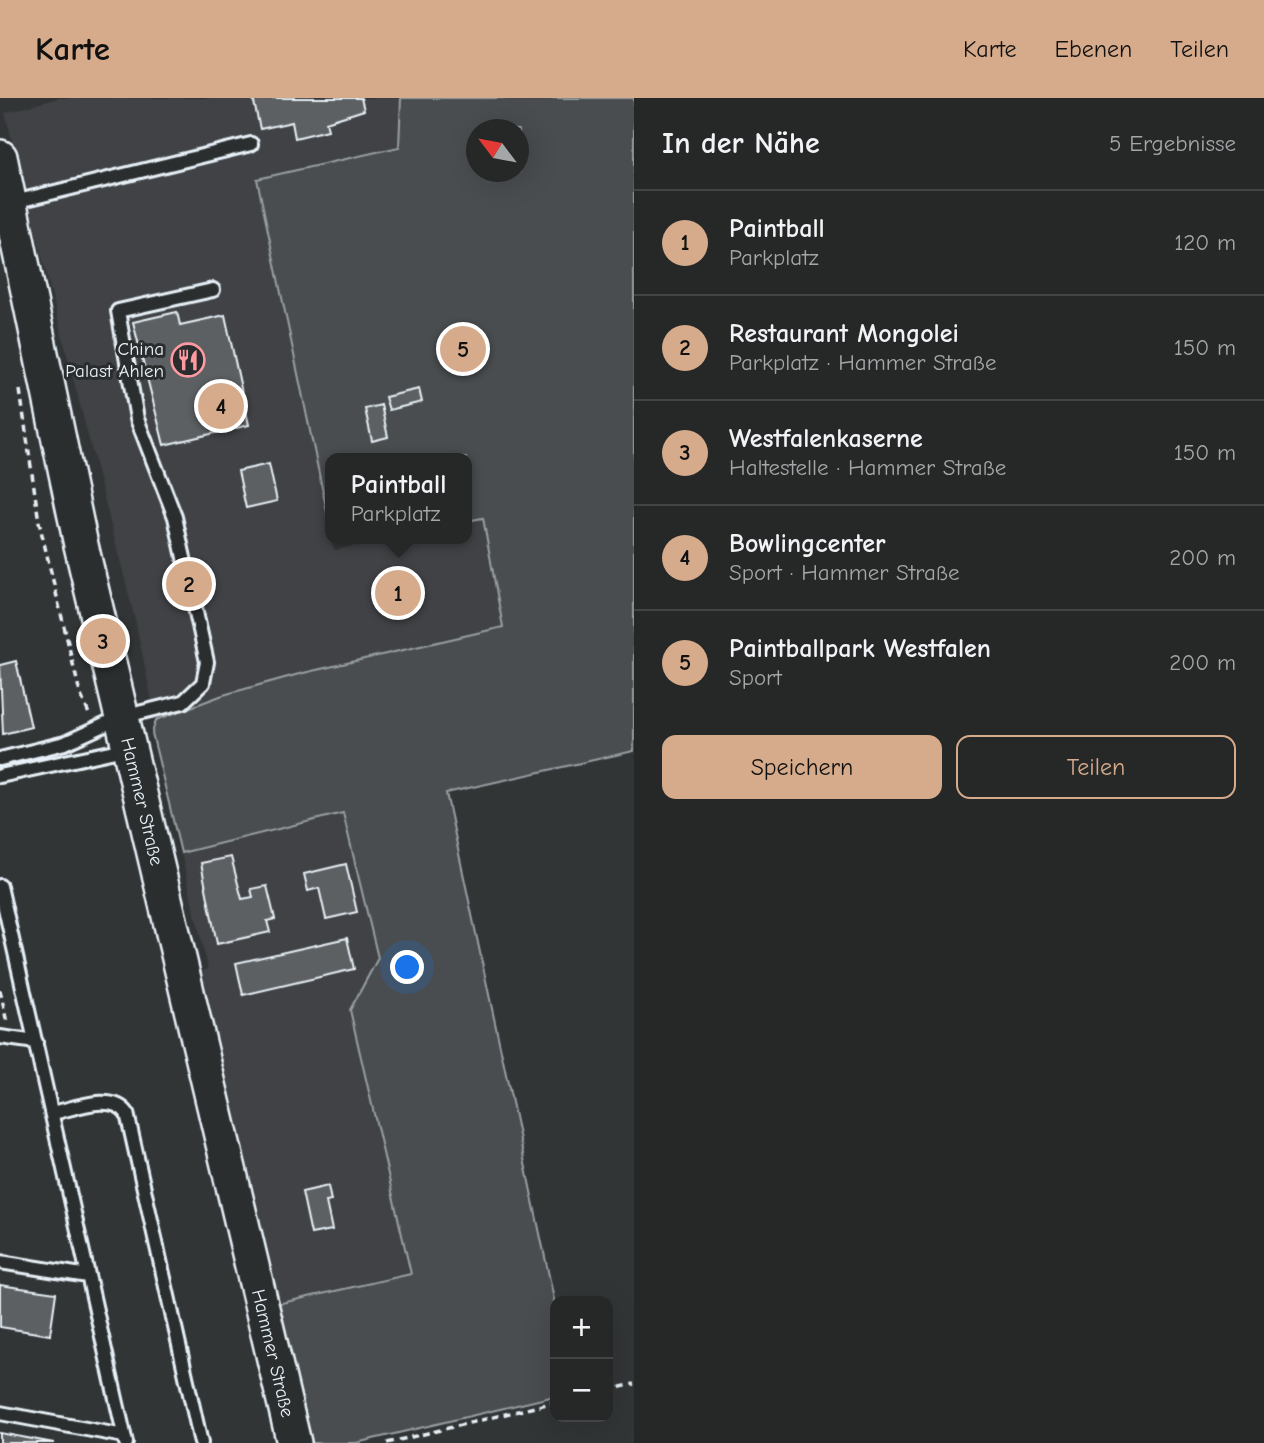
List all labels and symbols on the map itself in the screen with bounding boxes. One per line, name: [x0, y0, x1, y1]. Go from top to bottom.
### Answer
north arrow: [466, 119, 529, 182]
pin: 5: [440, 323, 486, 375]
place label: China Palast Ahlen: [65, 338, 164, 382]
restaurant icon: China Palast Ahlen: [169, 341, 207, 379]
pin: 4: [198, 380, 244, 432]
pin: 2: [166, 558, 212, 610]
pin: 1: [375, 567, 421, 619]
pin: 3: [80, 615, 126, 667]
street label: Hammer Straße: [116, 735, 168, 868]
your location: [390, 950, 424, 984]
street label: Hammer Straße: [247, 1287, 299, 1419]

